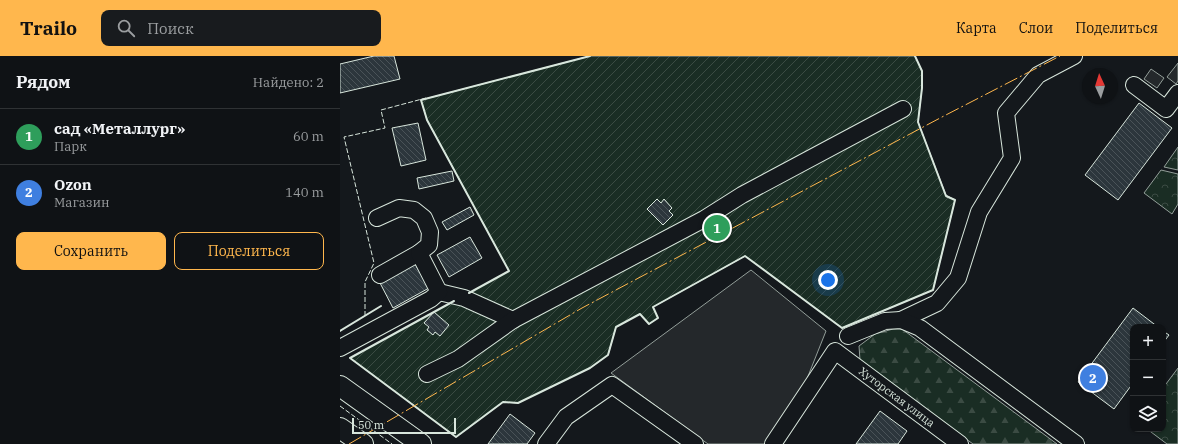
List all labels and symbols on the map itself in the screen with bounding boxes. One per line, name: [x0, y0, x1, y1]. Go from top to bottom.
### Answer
north arrow: [1082, 68, 1118, 104]
pin: 1: [704, 213, 730, 243]
your location: [818, 270, 838, 290]
pin: 2: [1080, 363, 1106, 393]
street label: Хуторская улица: [856, 364, 938, 430]
scale bar: [352, 416, 456, 435]

